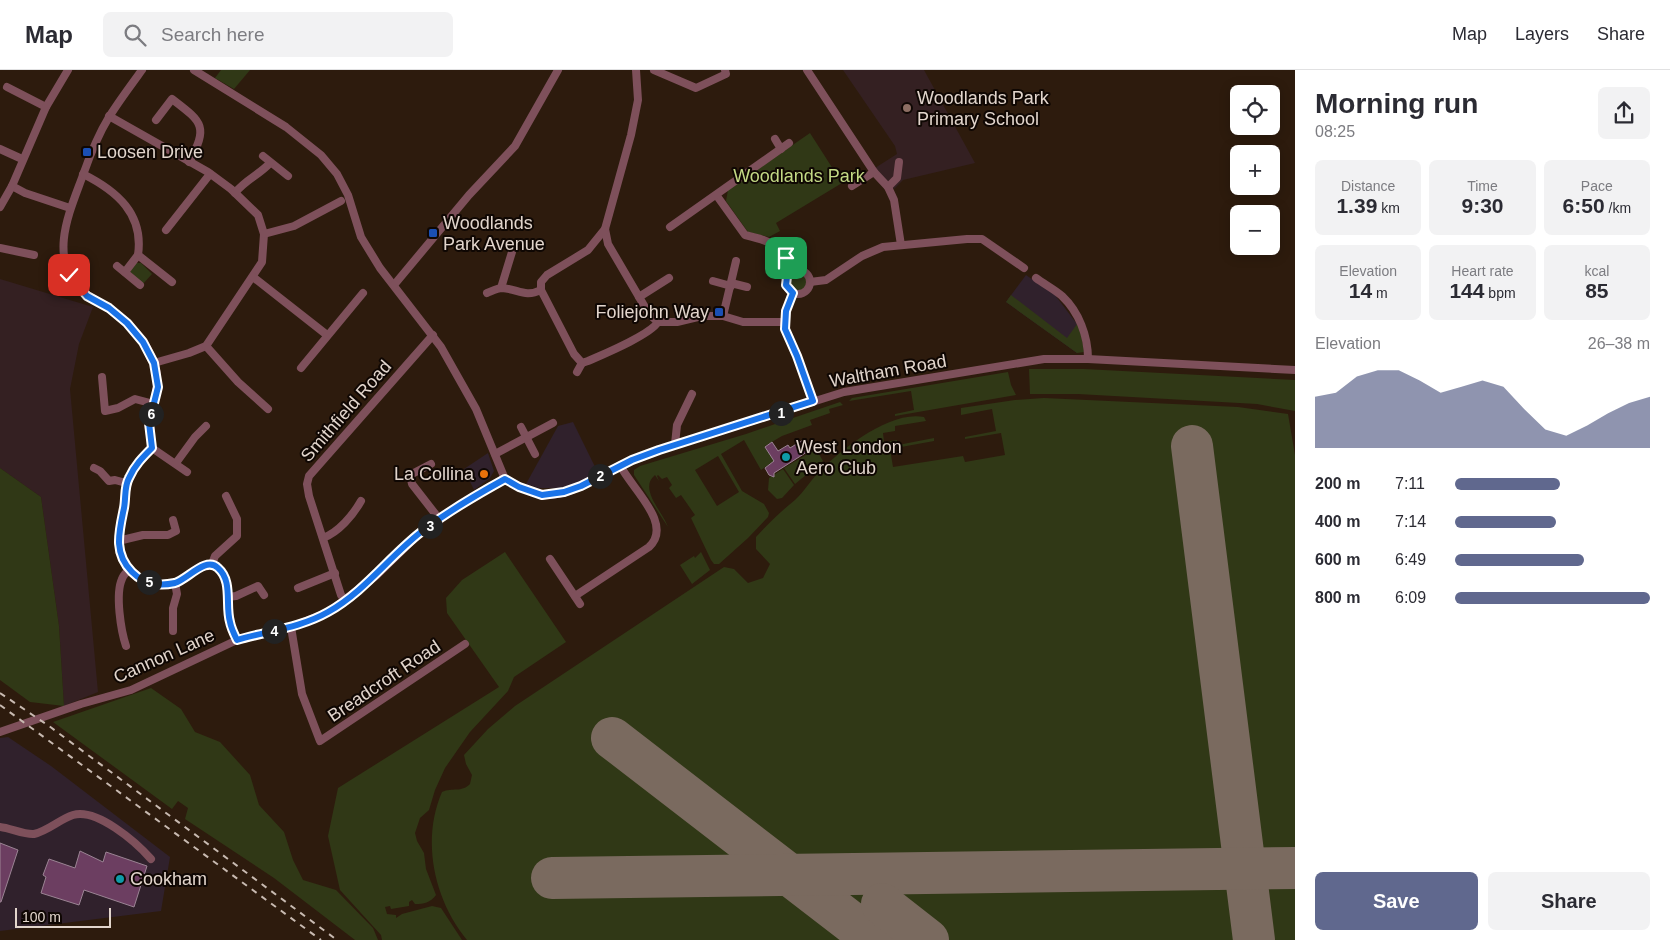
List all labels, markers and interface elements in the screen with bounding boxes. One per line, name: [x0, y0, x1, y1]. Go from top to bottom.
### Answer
search box: [103, 12, 453, 57]
text: Map: [25, 21, 73, 48]
icon: search: [121, 21, 149, 49]
text: Search here: [161, 24, 265, 45]
text: Map: [1452, 24, 1487, 44]
text: Layers: [1515, 24, 1569, 44]
text: Share: [1597, 24, 1645, 44]
map controls: [1230, 85, 1280, 255]
button: locate: [1230, 85, 1280, 135]
button: share: [1598, 87, 1650, 139]
place label: Woodlands Park Primary School: [917, 88, 1050, 129]
text: Morning run: [1315, 88, 1478, 119]
marker: Woodlands Park Primary School: [901, 102, 913, 114]
text: 08:25: [1315, 123, 1355, 140]
place label: Loosen Drive: [97, 142, 203, 162]
button: +: [1230, 145, 1280, 195]
marker: Loosen Drive: [81, 146, 93, 158]
park label: Woodlands Park: [733, 166, 866, 186]
text: Distance: [1341, 178, 1395, 194]
text: Time: [1467, 178, 1498, 194]
text: Pace: [1581, 178, 1613, 194]
text: 1.39: [1336, 194, 1377, 217]
text: 9:30: [1461, 194, 1504, 217]
text: 6:50: [1563, 194, 1605, 217]
text: km: [1377, 200, 1400, 216]
text: /km: [1605, 200, 1631, 216]
button: −: [1230, 205, 1280, 255]
place label: Woodlands Park Avenue: [443, 213, 545, 254]
marker: Woodlands Park Avenue: [427, 227, 439, 239]
pin: [765, 237, 807, 279]
icon: arrive: [772, 244, 800, 272]
pin: [48, 254, 90, 296]
icon: check: [55, 261, 83, 289]
text: Elevation: [1339, 263, 1397, 279]
text: Heart rate: [1451, 263, 1514, 279]
text: kcal: [1584, 263, 1609, 279]
text: 14: [1349, 279, 1372, 302]
text: 144: [1449, 279, 1484, 302]
text: 85: [1585, 279, 1609, 302]
text: m: [1372, 285, 1388, 301]
text: bpm: [1484, 285, 1516, 301]
place label: Foliejohn Way: [596, 302, 709, 322]
marker: Foliejohn Way: [713, 306, 725, 318]
text: Elevation: [1315, 335, 1381, 352]
text: 26–38 m: [1588, 335, 1650, 352]
street label: Waltham Road: [828, 351, 948, 391]
street label: Smithfield Road: [297, 356, 395, 466]
pin: 1: [768, 400, 794, 426]
pin: 6: [138, 402, 164, 426]
text: 1: [778, 405, 785, 421]
text: 6: [148, 406, 155, 422]
place label: West London Aero Club: [796, 437, 902, 478]
marker: West London Aero Club: [780, 451, 792, 463]
place label: La Collina: [394, 464, 475, 484]
pin: 2: [588, 464, 612, 488]
marker: La Collina: [478, 468, 490, 480]
text: 2: [597, 468, 604, 484]
text: 200 m: [1315, 475, 1360, 492]
text: 7:11: [1395, 475, 1425, 492]
text: 400 m: [1315, 513, 1360, 530]
text: 7:14: [1395, 513, 1426, 530]
pin: 3: [418, 514, 442, 538]
text: 3: [427, 518, 434, 534]
text: 600 m: [1315, 551, 1360, 568]
text: 6:49: [1395, 551, 1426, 568]
pin: 5: [136, 570, 162, 594]
text: 5: [146, 574, 153, 590]
text: 800 m: [1315, 589, 1360, 606]
text: 6:09: [1395, 589, 1426, 606]
pin: 4: [262, 618, 286, 644]
text: 4: [271, 623, 278, 639]
street label: Cannon Lane: [111, 625, 217, 687]
street label: Breadcroft Road: [324, 636, 444, 726]
place label: Cookham: [130, 869, 207, 889]
button: Save: [1315, 872, 1478, 930]
button: Share: [1488, 872, 1650, 930]
marker: Cookham: [114, 873, 126, 885]
scale bar: [15, 905, 111, 928]
text: 100 m: [22, 909, 61, 925]

